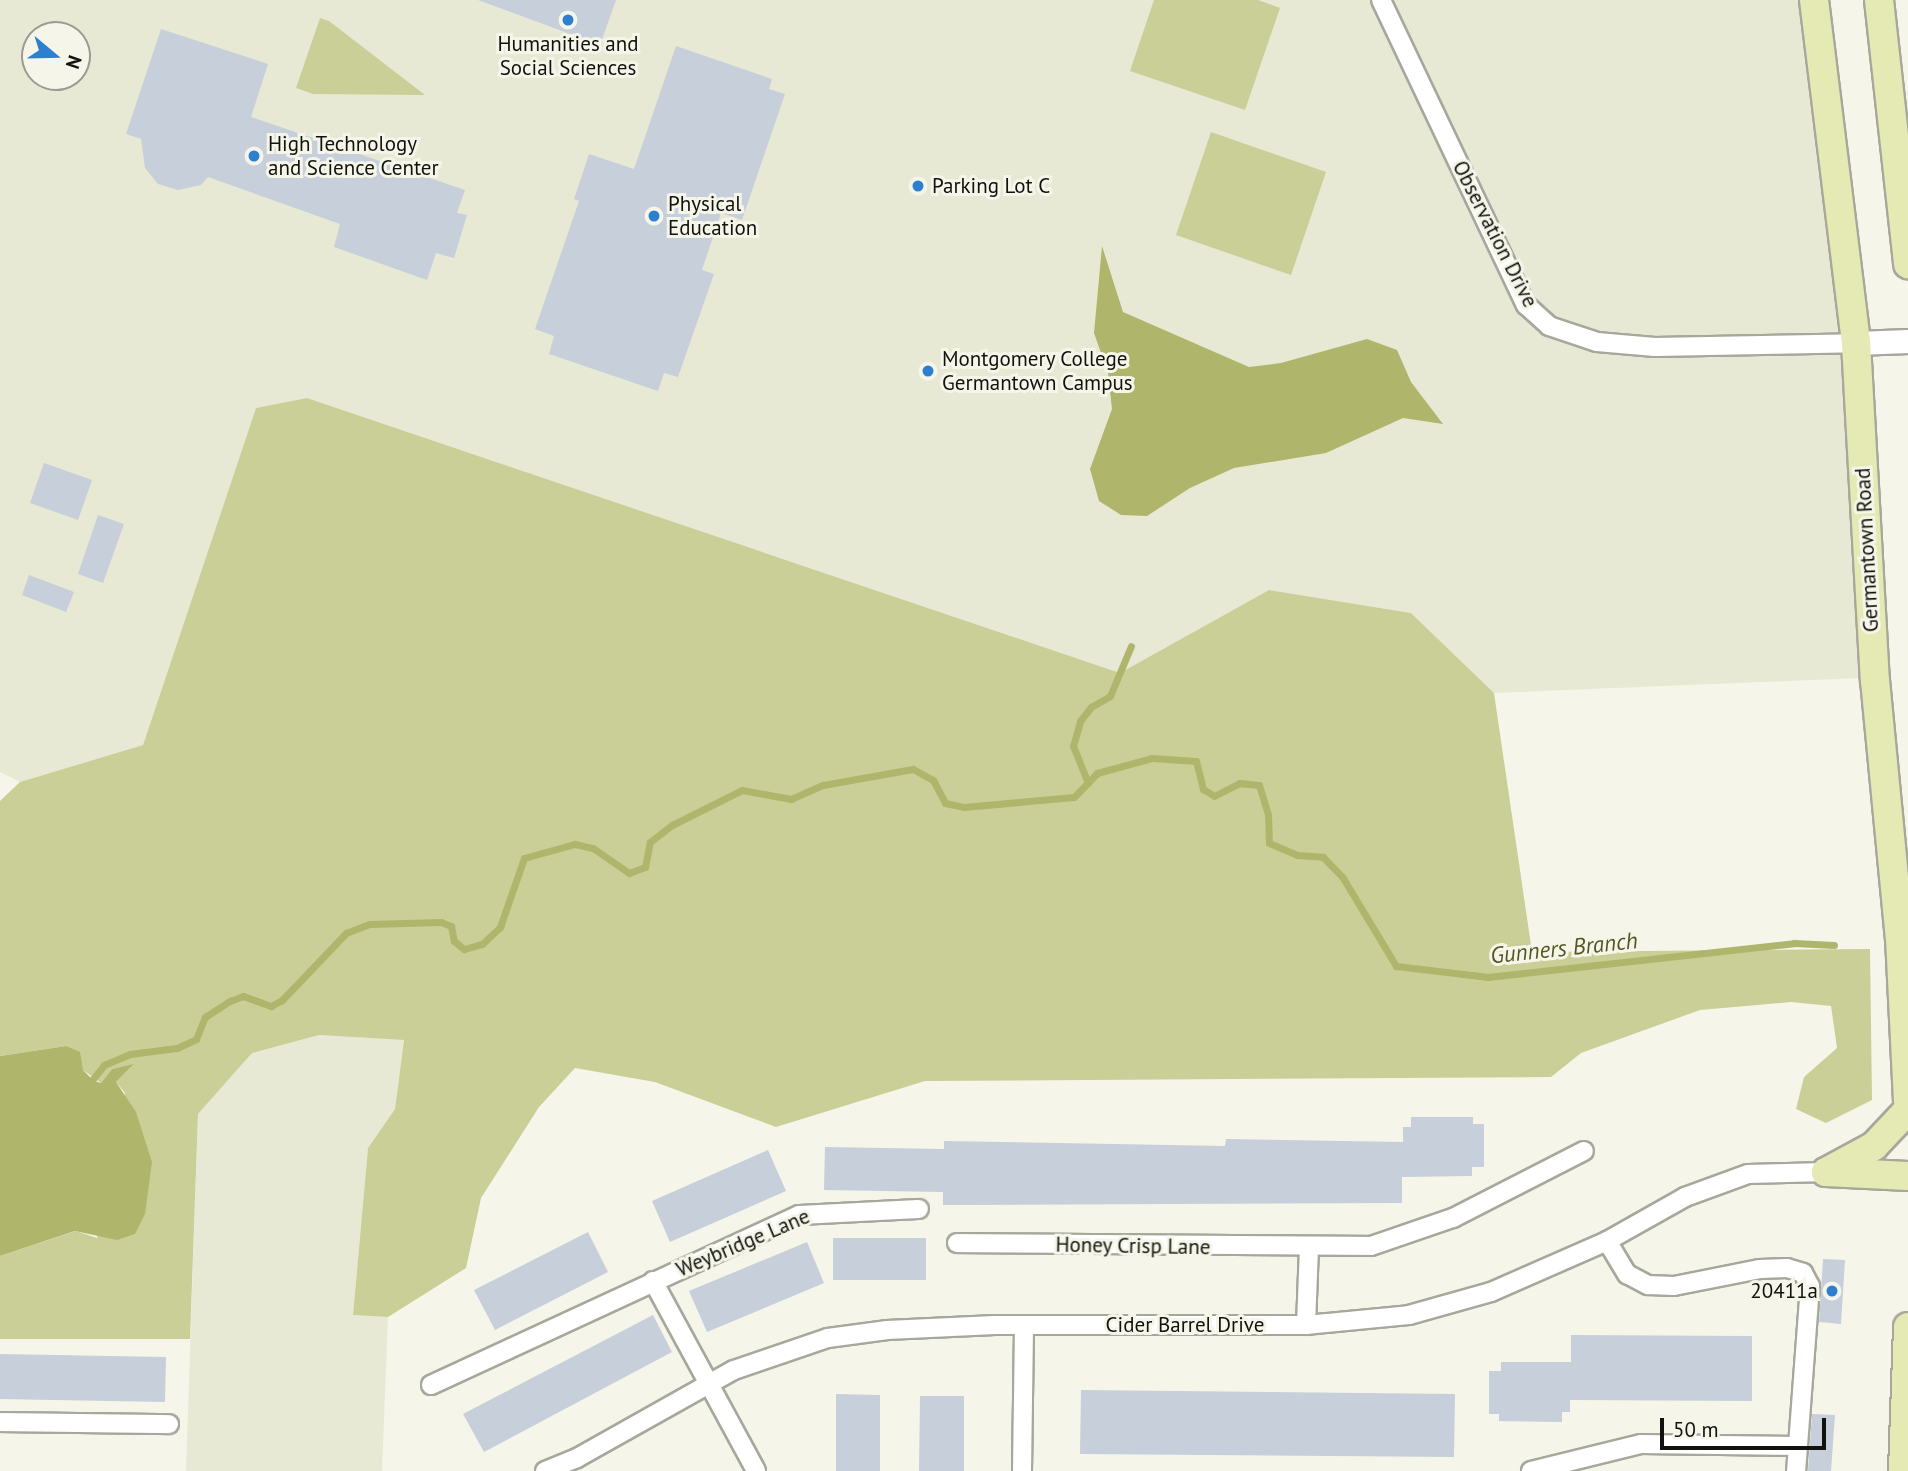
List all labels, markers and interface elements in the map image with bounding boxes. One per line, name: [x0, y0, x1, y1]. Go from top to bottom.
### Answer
marker: Humanities and Social Sciences: [560, 12, 576, 28]
north arrow: [21, 21, 91, 91]
place label: Humanities and Social Sciences: [497, 31, 639, 81]
text: N: [61, 52, 87, 72]
place label: High Technology and Science Center: [268, 131, 439, 181]
marker: High Technology and Science Center: [246, 148, 262, 164]
street label: Observation Drive: [1447, 157, 1543, 311]
place label: Parking Lot C: [932, 173, 1050, 199]
marker: Parking Lot C: [910, 178, 926, 194]
place label: Physical Education: [668, 191, 757, 241]
marker: Physical Education: [646, 208, 662, 224]
place label: Montgomery College Germantown Campus: [942, 346, 1133, 396]
marker: Montgomery College Germantown Campus: [920, 363, 936, 379]
street label: Germantown Road: [1850, 467, 1884, 633]
water label: Gunners Branch: [1489, 927, 1639, 969]
street label: Weybridge Lane: [673, 1204, 813, 1282]
street label: Honey Crisp Lane: [1055, 1232, 1211, 1260]
place label: 20411a: [1750, 1278, 1818, 1304]
marker: 20411a: [1824, 1283, 1840, 1299]
street label: Cider Barrel Drive: [1106, 1312, 1264, 1338]
scale bar: [1663, 1404, 1829, 1448]
text: 50 m: [1673, 1416, 1719, 1443]

